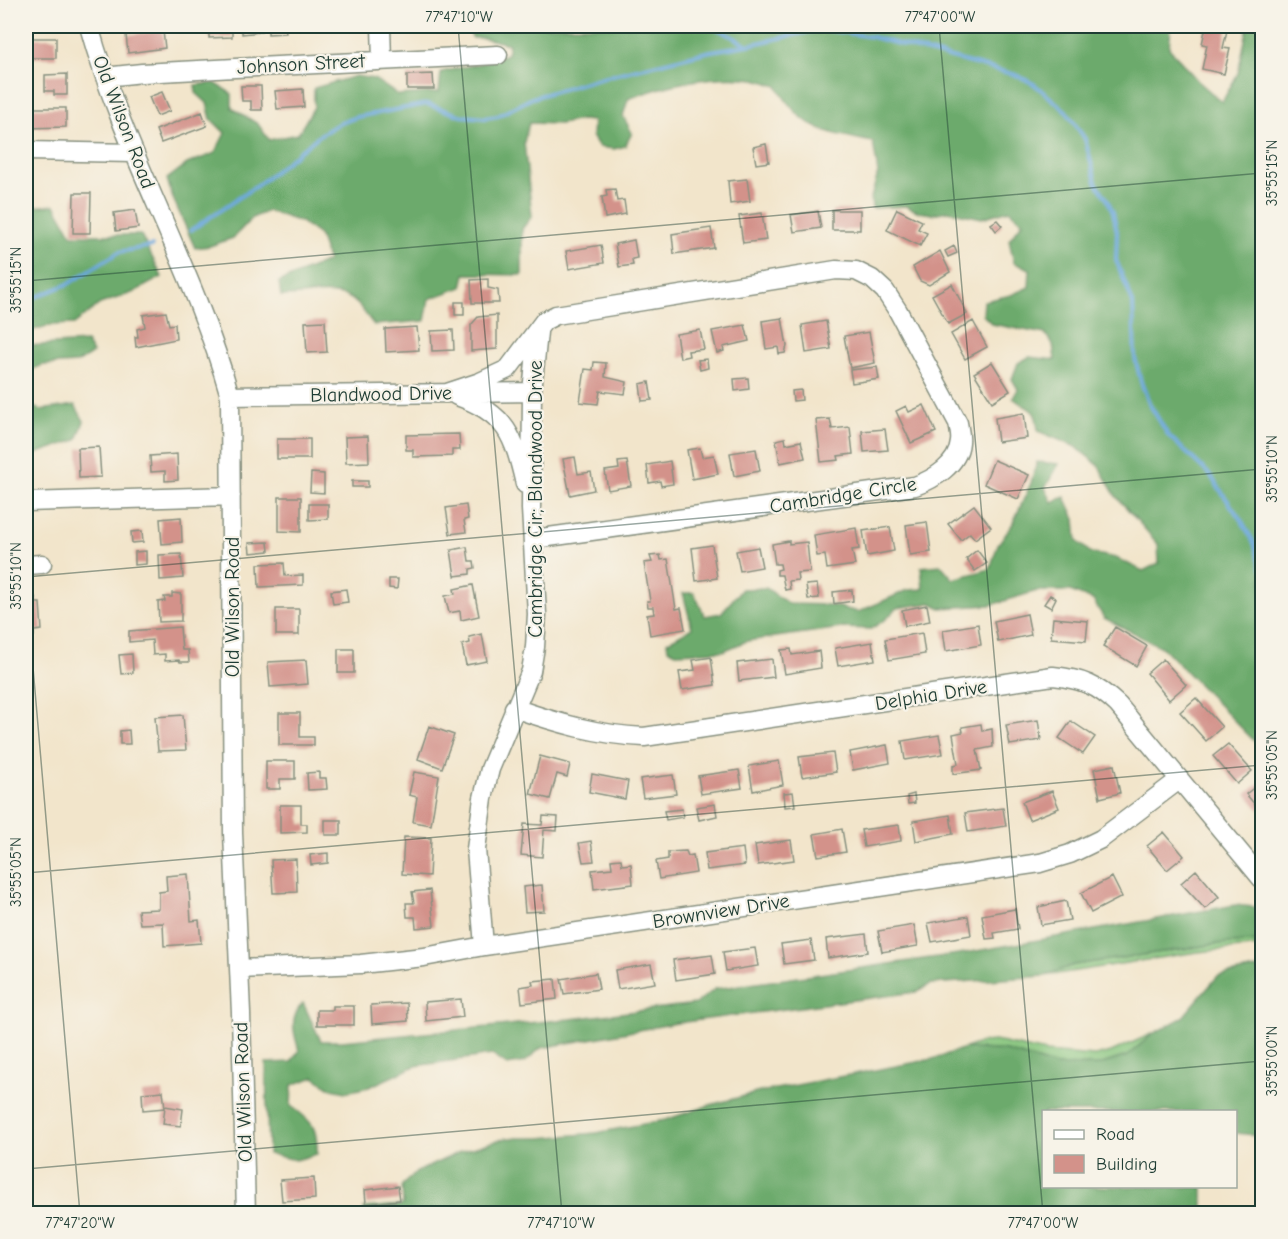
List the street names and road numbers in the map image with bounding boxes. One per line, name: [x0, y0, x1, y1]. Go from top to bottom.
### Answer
street label: Johnson Street: [236, 49, 367, 79]
street label: Old Wilson Road: [88, 52, 160, 192]
street label: Cambridge Cir; Blandwood Drive: [524, 360, 547, 638]
street label: Blandwood Drive: [310, 381, 452, 407]
street label: Cambridge Circle: [768, 472, 918, 518]
street label: Old Wilson Road: [221, 537, 244, 677]
street label: Delphia Drive: [873, 675, 989, 715]
street label: Brownview Drive: [651, 889, 791, 933]
street label: Old Wilson Road: [229, 1021, 257, 1163]

